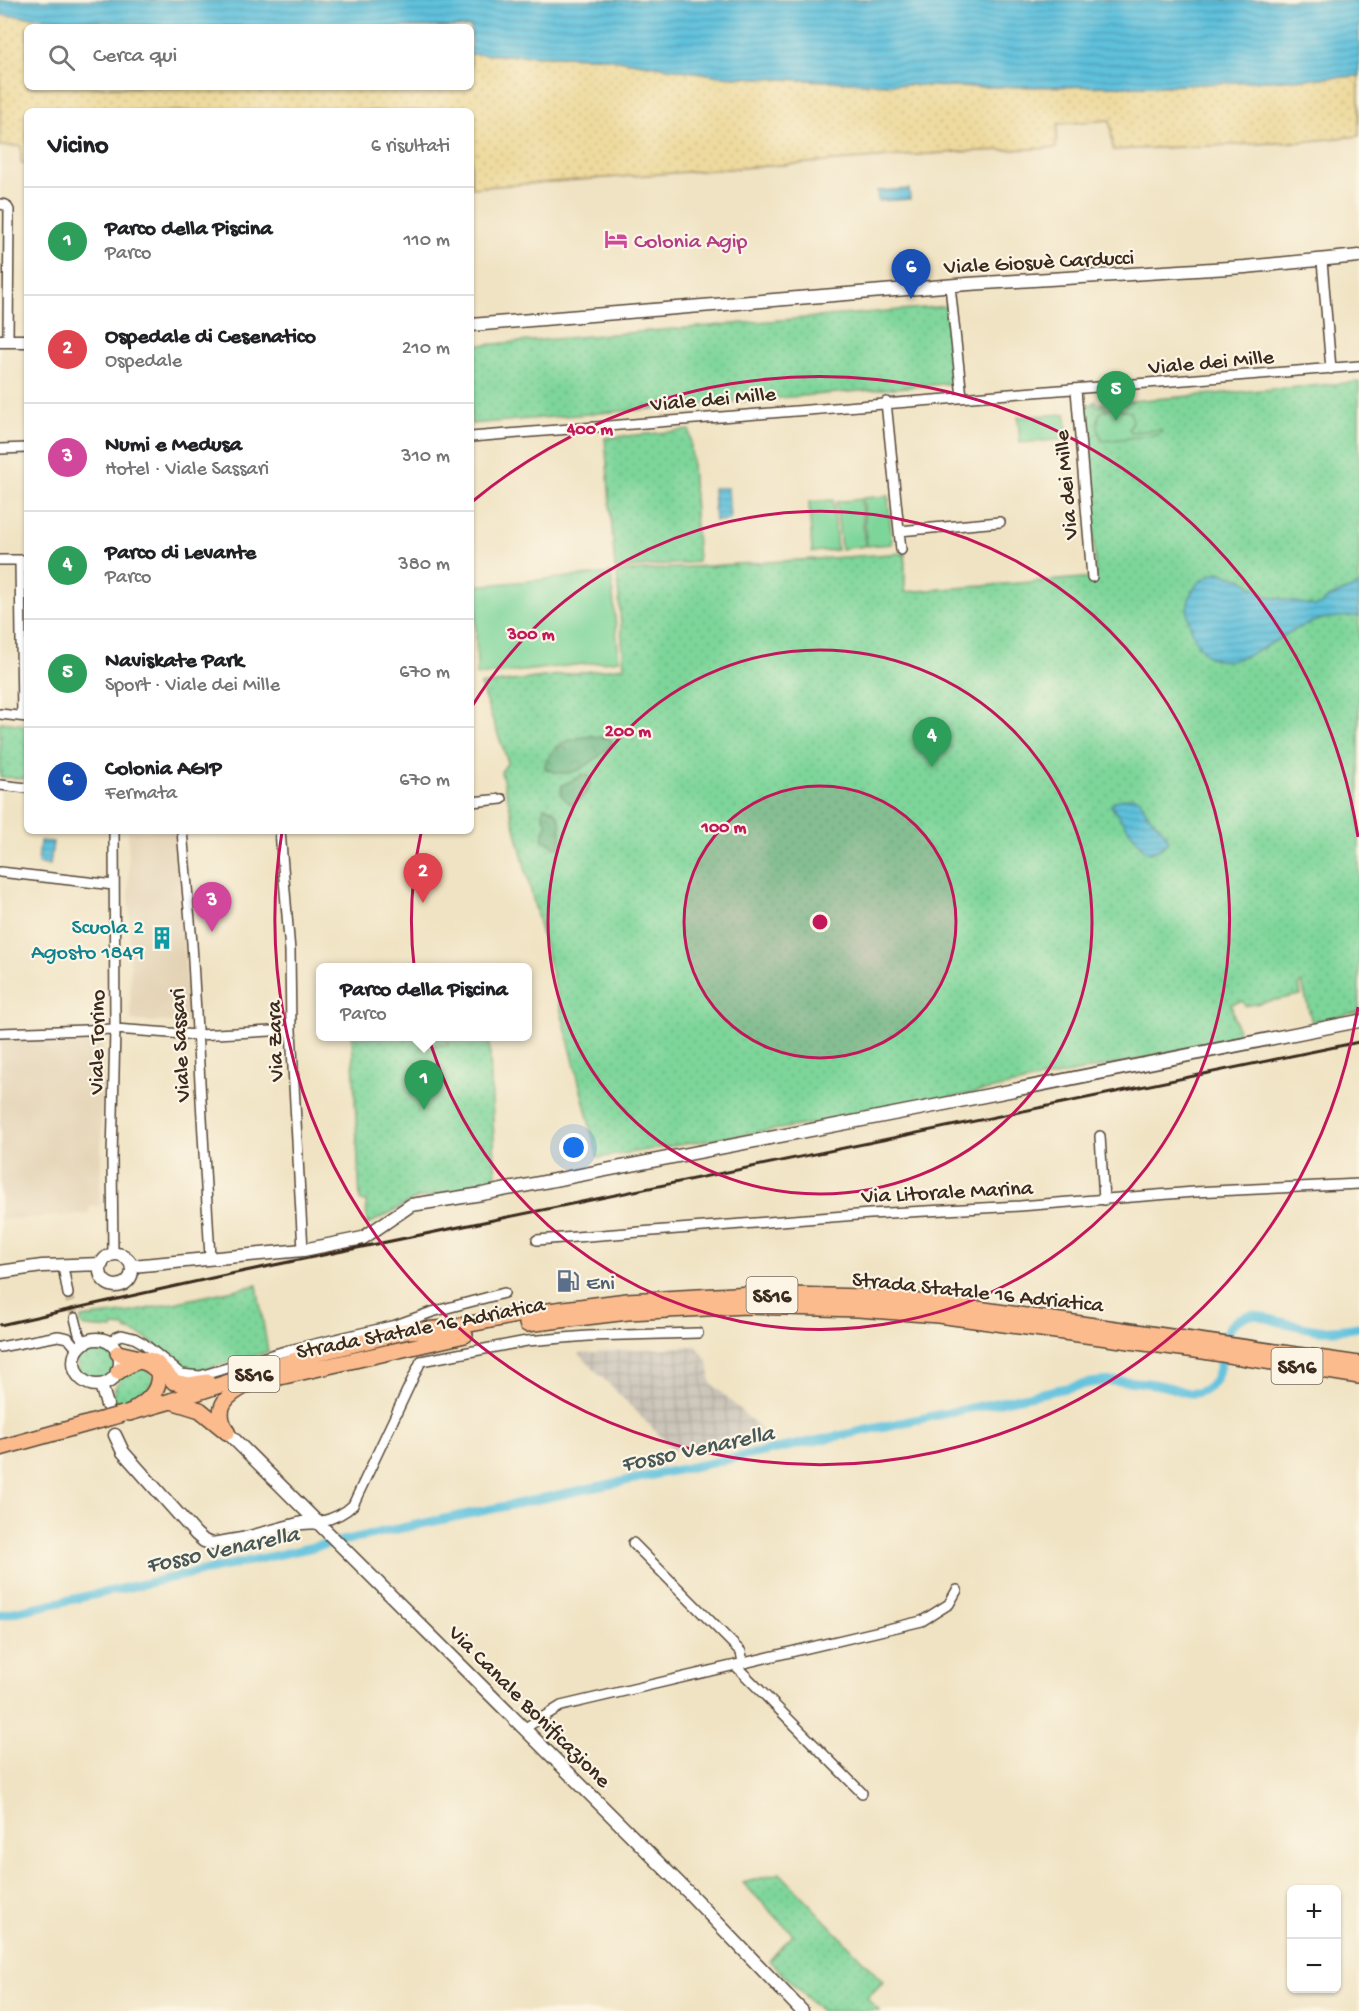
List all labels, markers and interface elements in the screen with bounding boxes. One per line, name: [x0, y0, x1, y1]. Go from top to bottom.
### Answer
search box: [24, 24, 474, 90]
icon: search: [45, 41, 78, 74]
text: Cerca qui: [93, 44, 177, 70]
text: Vicino: [48, 132, 108, 163]
text: 6 risultati: [371, 136, 450, 159]
text: Parco della Piscina: [105, 217, 273, 243]
hotel icon: Colonia Agip: [603, 226, 629, 252]
text: 1: [63, 230, 72, 253]
text: 110 m: [404, 230, 450, 253]
place label: Colonia Agip: [634, 230, 748, 256]
text: Parco: [105, 243, 151, 266]
street label: Viale Giosuè Carducci: [942, 246, 1135, 282]
pin: 6: [892, 250, 930, 299]
text: Ospedale di Cesenatico: [105, 325, 316, 351]
text: 2: [63, 338, 72, 361]
text: 210 m: [402, 338, 450, 361]
street label: Viale dei Mille: [1146, 345, 1276, 383]
text: Ospedale: [105, 351, 182, 374]
pin: 5: [1096, 372, 1136, 421]
street label: Viale dei Mille: [648, 382, 778, 420]
text: 400 m: [566, 420, 613, 441]
street label: Via dei Mille: [1050, 428, 1086, 541]
text: Numi e Medusa: [105, 433, 242, 459]
text: 3: [62, 446, 73, 469]
text: 310 m: [401, 446, 450, 469]
text: Hotel · Viale Sassari: [105, 459, 269, 482]
text: Parco di Levante: [105, 541, 256, 567]
text: 4: [63, 554, 72, 577]
text: 380 m: [398, 554, 450, 577]
text: Parco: [105, 567, 151, 590]
text: 300 m: [507, 625, 555, 646]
text: Naviskate Park: [105, 649, 244, 675]
text: 5: [62, 662, 73, 685]
text: 670 m: [399, 662, 450, 685]
text: Sport · Viale dei Mille: [105, 675, 280, 698]
pin: 4: [912, 718, 952, 767]
text: 200 m: [605, 722, 651, 743]
text: Colonia AGIP: [105, 757, 222, 783]
text: 6: [62, 770, 73, 793]
text: 670 m: [399, 770, 450, 793]
text: Fermata: [105, 783, 177, 806]
text: 100 m: [701, 818, 747, 839]
pin: 2: [404, 854, 442, 903]
pin: 3: [192, 882, 232, 932]
centre of rings: [810, 912, 830, 932]
place label: Scuola 2 Agosto 1849: [31, 916, 144, 967]
building icon: Scuola 2 Agosto 1849: [149, 925, 175, 951]
popup: [316, 963, 532, 1041]
text: Parco della Piscina: [340, 978, 508, 1004]
street label: Viale Sassari: [166, 987, 198, 1103]
street label: Viale Torino: [85, 989, 113, 1096]
street label: Via Zara: [263, 999, 291, 1083]
text: Parco: [340, 1004, 387, 1027]
pin: 1: [404, 1060, 444, 1110]
your location: [559, 1133, 588, 1162]
street label: Via Litorale Marina: [860, 1176, 1034, 1212]
fuel station icon: Eni: [555, 1268, 581, 1294]
street label: Strada Statale 16 Adriatica: [851, 1268, 1105, 1320]
place label: Eni: [586, 1272, 615, 1298]
road number: SS16: [746, 1277, 798, 1313]
street label: Strada Statale 16 Adriatica: [294, 1293, 548, 1367]
road number: SS16: [1272, 1348, 1322, 1384]
road number: SS16: [228, 1356, 280, 1392]
water label: Fosso Venarella: [619, 1420, 779, 1481]
water label: Fosso Venarella: [144, 1521, 304, 1582]
street label: Via Canale Bonificazione: [441, 1620, 615, 1795]
map controls: [1287, 1885, 1341, 1993]
button: +: [1287, 1885, 1341, 1939]
button: −: [1287, 1939, 1341, 1993]

